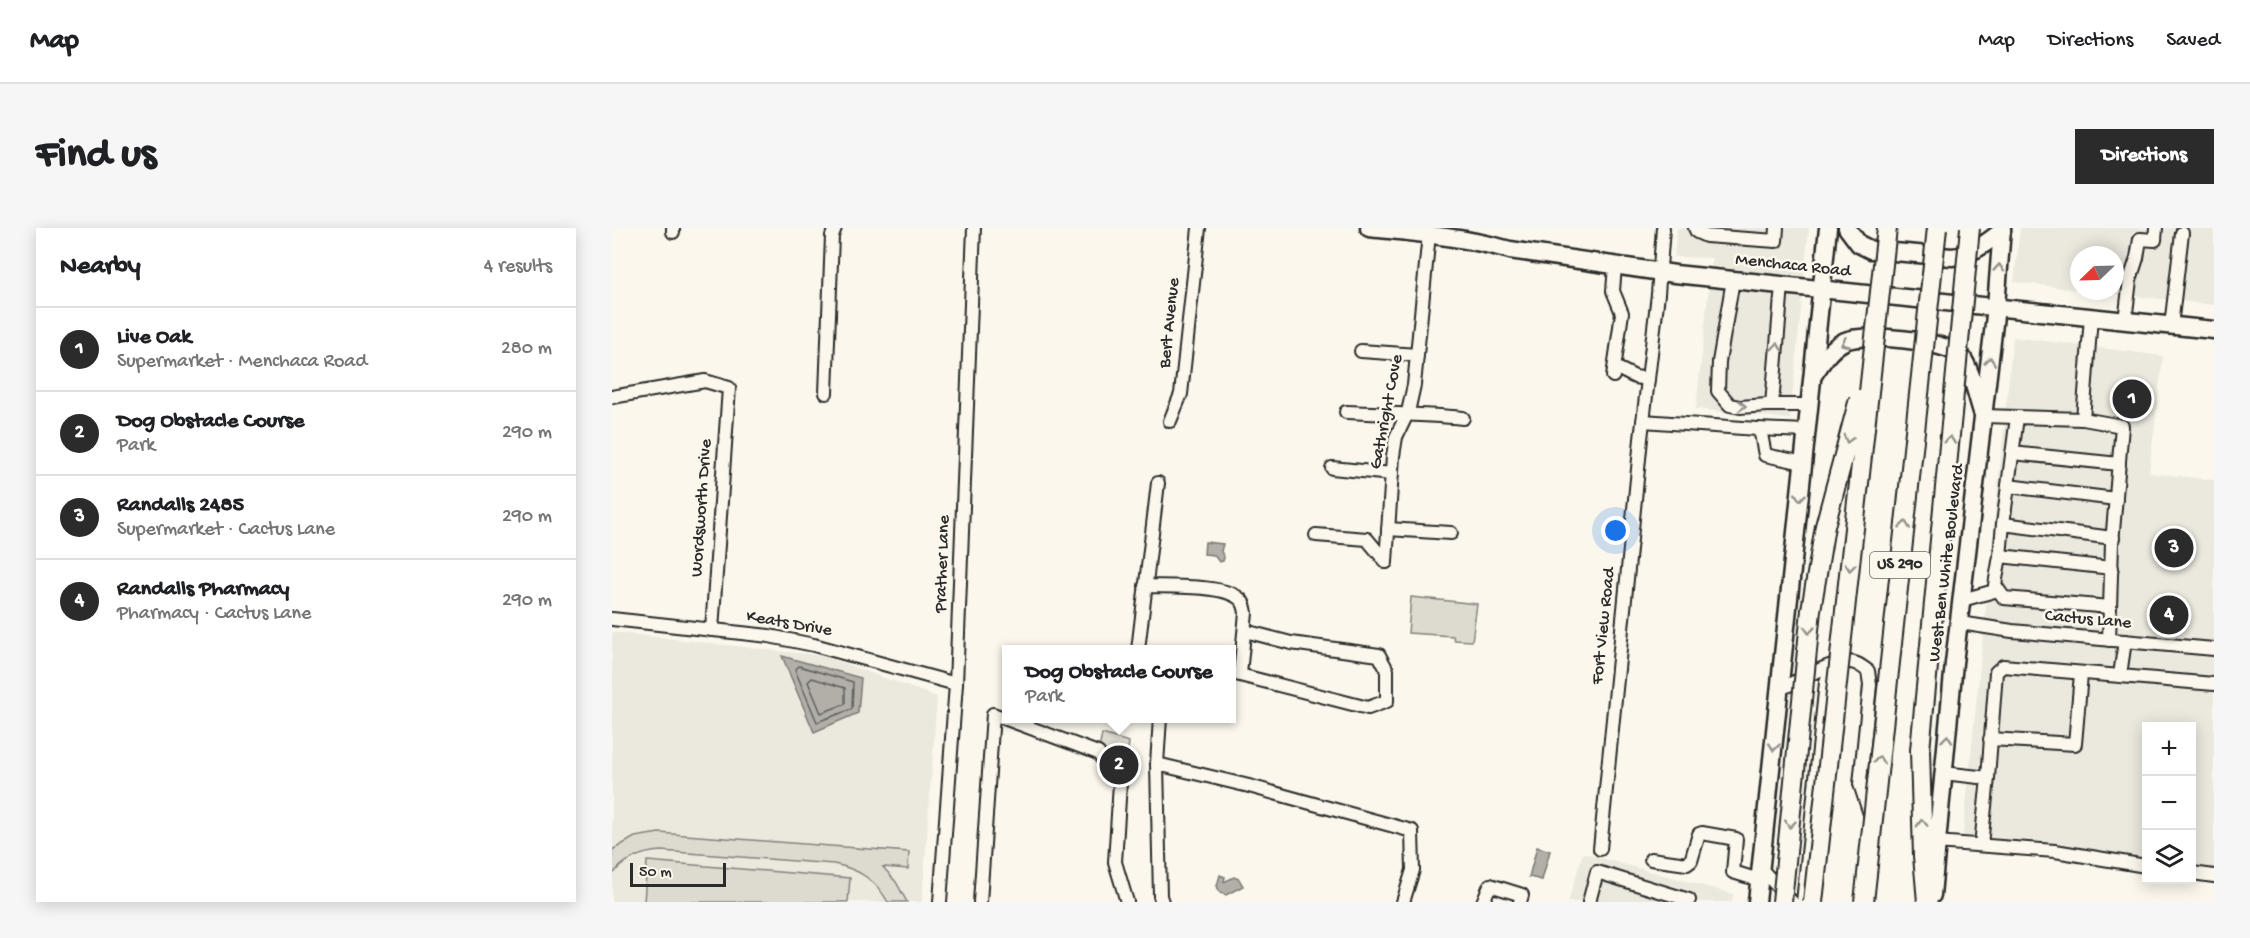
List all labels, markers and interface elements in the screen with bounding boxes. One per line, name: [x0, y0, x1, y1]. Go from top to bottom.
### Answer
text: Map: [30, 25, 79, 58]
text: Map: [1978, 29, 2015, 54]
text: Directions: [2048, 29, 2133, 54]
text: Saved: [2166, 29, 2220, 54]
button: Directions: [2075, 129, 2214, 184]
text: Find us: [36, 132, 156, 181]
north arrow: [2070, 246, 2124, 300]
street label: Menchaca Road: [1734, 250, 1853, 283]
text: Nearby: [60, 252, 141, 283]
text: 4 results: [484, 256, 552, 279]
one-way arrow: [1992, 263, 2005, 272]
street label: Bert Avenue: [1155, 276, 1185, 370]
text: Live Oak: [117, 325, 191, 351]
one-way arrow: [1840, 335, 1851, 347]
text: 1: [75, 338, 84, 361]
text: 280 m: [501, 338, 552, 361]
one-way arrow: [1770, 342, 1783, 351]
text: Supermarket · Menchaca Road: [117, 351, 367, 374]
street label: Gathright Cove: [1366, 352, 1409, 471]
one-way arrow: [1983, 357, 1996, 366]
pin: 1: [2112, 376, 2152, 422]
one-way arrow: [1737, 399, 1746, 412]
text: Dog Obstacle Course: [117, 409, 304, 435]
text: 2: [75, 422, 84, 445]
text: 290 m: [502, 422, 552, 445]
one-way arrow: [1843, 433, 1855, 444]
text: Park: [117, 435, 155, 458]
one-way arrow: [1943, 436, 1956, 445]
street label: Wordsworth Drive: [687, 438, 717, 578]
street label: West Ben White Boulevard: [1924, 462, 1970, 663]
text: Randalls 2485: [117, 493, 244, 519]
one-way arrow: [1794, 493, 1807, 502]
text: 3: [74, 506, 85, 529]
text: 290 m: [502, 506, 552, 529]
street label: Prather Lane: [931, 514, 955, 614]
your location: [1601, 516, 1630, 545]
text: Supermarket · Cactus Lane: [117, 519, 335, 542]
one-way arrow: [1898, 520, 1911, 529]
pin: 3: [2154, 526, 2194, 570]
road number: US 290: [1870, 552, 1930, 578]
one-way arrow: [1844, 563, 1857, 572]
street label: Fort View Road: [1587, 565, 1621, 686]
text: Randalls Pharmacy: [117, 577, 289, 603]
text: 4: [75, 590, 84, 613]
text: 290 m: [502, 590, 552, 613]
pin: 4: [2150, 592, 2188, 638]
text: Pharmacy · Cactus Lane: [117, 603, 311, 626]
street label: Keats Drive: [744, 606, 834, 642]
street label: Cactus Lane: [2044, 606, 2133, 634]
one-way arrow: [1803, 626, 1816, 635]
popup: [1002, 645, 1236, 723]
text: Dog Obstacle Course: [1025, 660, 1213, 686]
text: Park: [1025, 686, 1063, 709]
map controls: [2142, 722, 2196, 884]
button: +: [2142, 722, 2196, 776]
one-way arrow: [1940, 735, 1953, 744]
pin: 2: [1100, 742, 1138, 788]
one-way arrow: [1768, 743, 1781, 752]
one-way arrow: [1872, 756, 1885, 765]
button: −: [2142, 776, 2196, 830]
one-way arrow: [1916, 818, 1928, 827]
one-way arrow: [1784, 820, 1797, 829]
button: layers: [2142, 830, 2196, 884]
scale bar: [630, 860, 726, 888]
text: 50 m: [639, 864, 672, 883]

